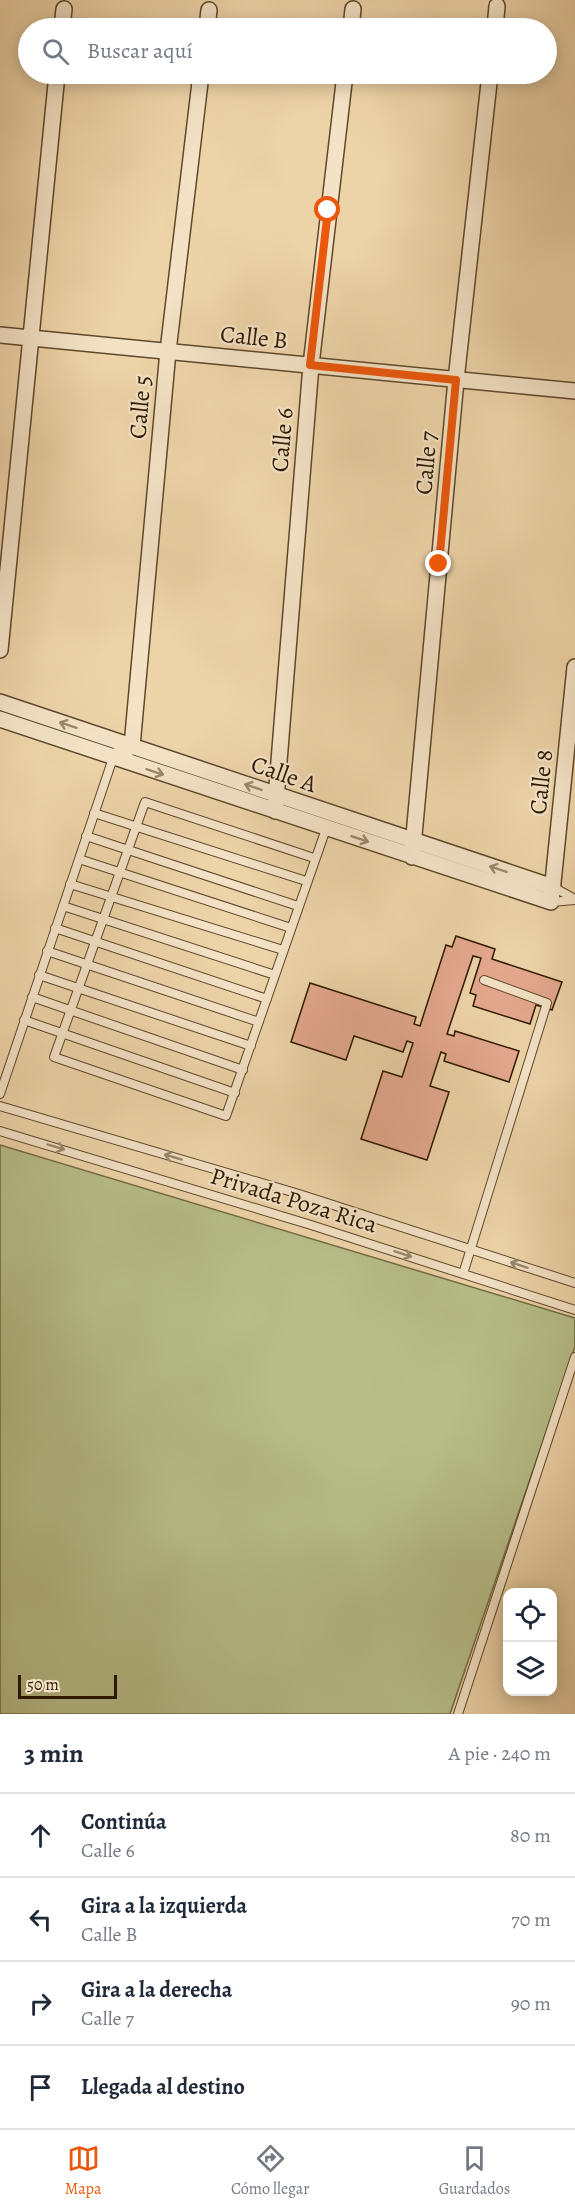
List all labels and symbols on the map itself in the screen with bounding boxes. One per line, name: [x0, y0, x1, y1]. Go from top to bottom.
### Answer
route start: [314, 196, 340, 222]
street label: Calle B: [219, 318, 289, 356]
street label: Calle 5: [121, 374, 159, 440]
street label: Calle 6: [263, 406, 301, 474]
street label: Calle 7: [407, 429, 445, 496]
route end: [425, 550, 451, 576]
one-way arrow: [59, 719, 78, 730]
street label: Calle A: [247, 748, 322, 800]
street label: Calle 8: [522, 748, 560, 816]
one-way arrow: [145, 767, 164, 778]
one-way arrow: [244, 781, 263, 792]
one-way arrow: [350, 835, 369, 846]
one-way arrow: [489, 863, 508, 874]
one-way arrow: [46, 1142, 65, 1153]
one-way arrow: [164, 1151, 183, 1162]
street label: Privada Poza Rica: [207, 1159, 382, 1241]
one-way arrow: [393, 1250, 412, 1261]
one-way arrow: [510, 1259, 529, 1270]
scale bar: [18, 1672, 117, 1700]

